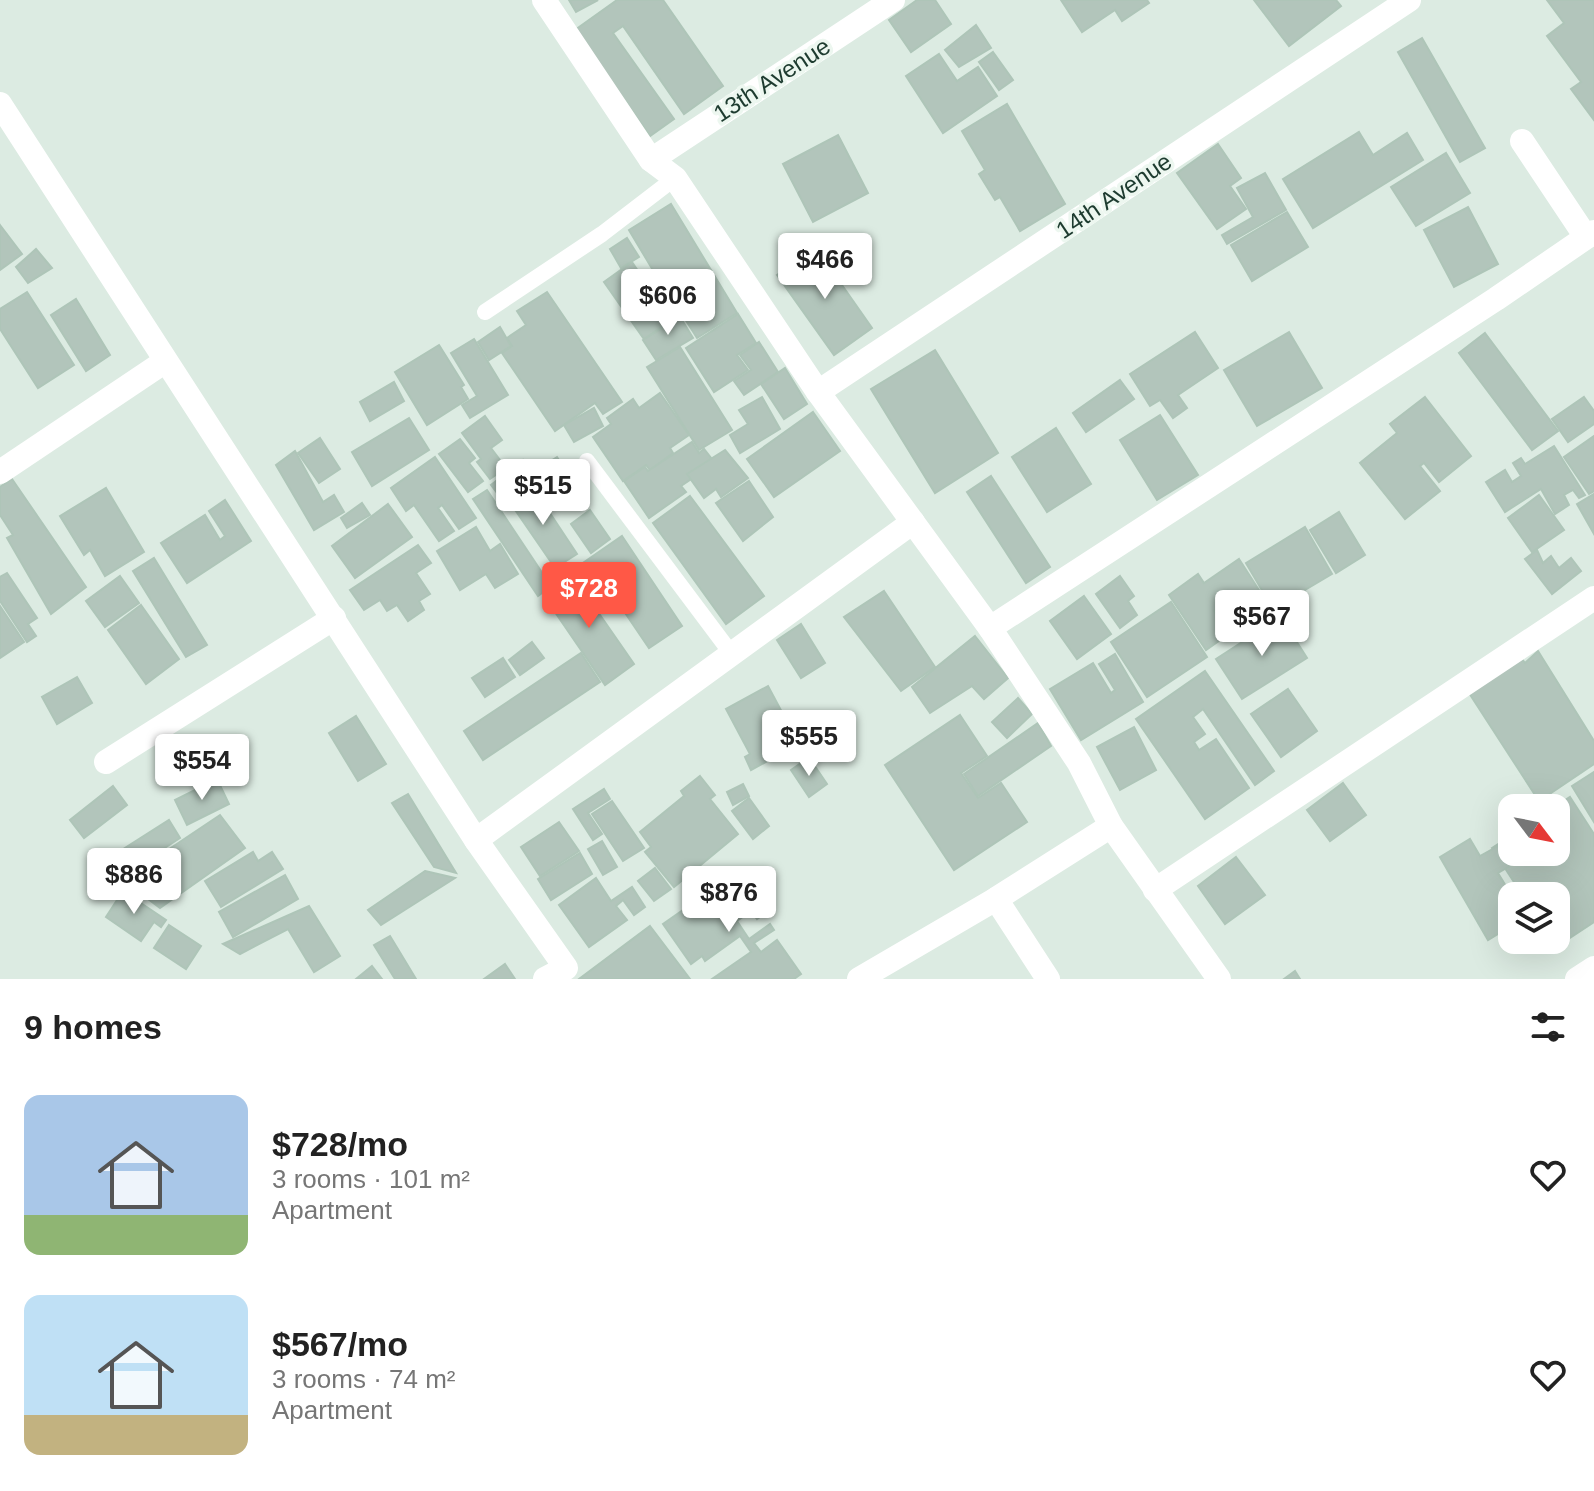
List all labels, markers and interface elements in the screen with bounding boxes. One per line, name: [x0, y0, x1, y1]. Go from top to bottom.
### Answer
street label: 13th Avenue: [709, 32, 835, 127]
street label: 14th Avenue: [1051, 147, 1176, 244]
pin: $466: [778, 233, 872, 301]
text: $466: [796, 244, 854, 274]
pin: $606: [621, 269, 715, 337]
text: $606: [639, 280, 697, 310]
pin: $515: [496, 459, 590, 527]
text: $515: [514, 470, 572, 500]
pin: $728: [542, 562, 636, 630]
text: $728: [560, 573, 618, 603]
pin: $567: [1215, 590, 1309, 658]
text: $567: [1233, 601, 1291, 631]
pin: $555: [762, 710, 856, 778]
text: $555: [780, 721, 838, 751]
pin: $554: [155, 734, 249, 802]
text: $554: [173, 745, 231, 775]
north arrow: [1498, 794, 1570, 866]
map controls: [1498, 794, 1570, 954]
pin: $886: [87, 848, 181, 916]
text: $886: [105, 859, 163, 889]
pin: $876: [682, 866, 776, 934]
text: $876: [700, 877, 758, 907]
button: layers: [1498, 882, 1570, 954]
icon: filters: [1526, 1005, 1570, 1049]
text: 9 homes: [24, 1008, 162, 1046]
text: $728/mo: [272, 1125, 408, 1163]
icon: home: [88, 1127, 184, 1223]
icon: heart: [1526, 1153, 1570, 1197]
text: 3 rooms · 101 m²: [272, 1164, 470, 1194]
text: Apartment: [272, 1195, 392, 1225]
text: $567/mo: [272, 1325, 408, 1363]
icon: home: [88, 1327, 184, 1423]
icon: heart: [1526, 1353, 1570, 1397]
text: 3 rooms · 74 m²: [272, 1364, 456, 1394]
text: Apartment: [272, 1395, 392, 1425]

